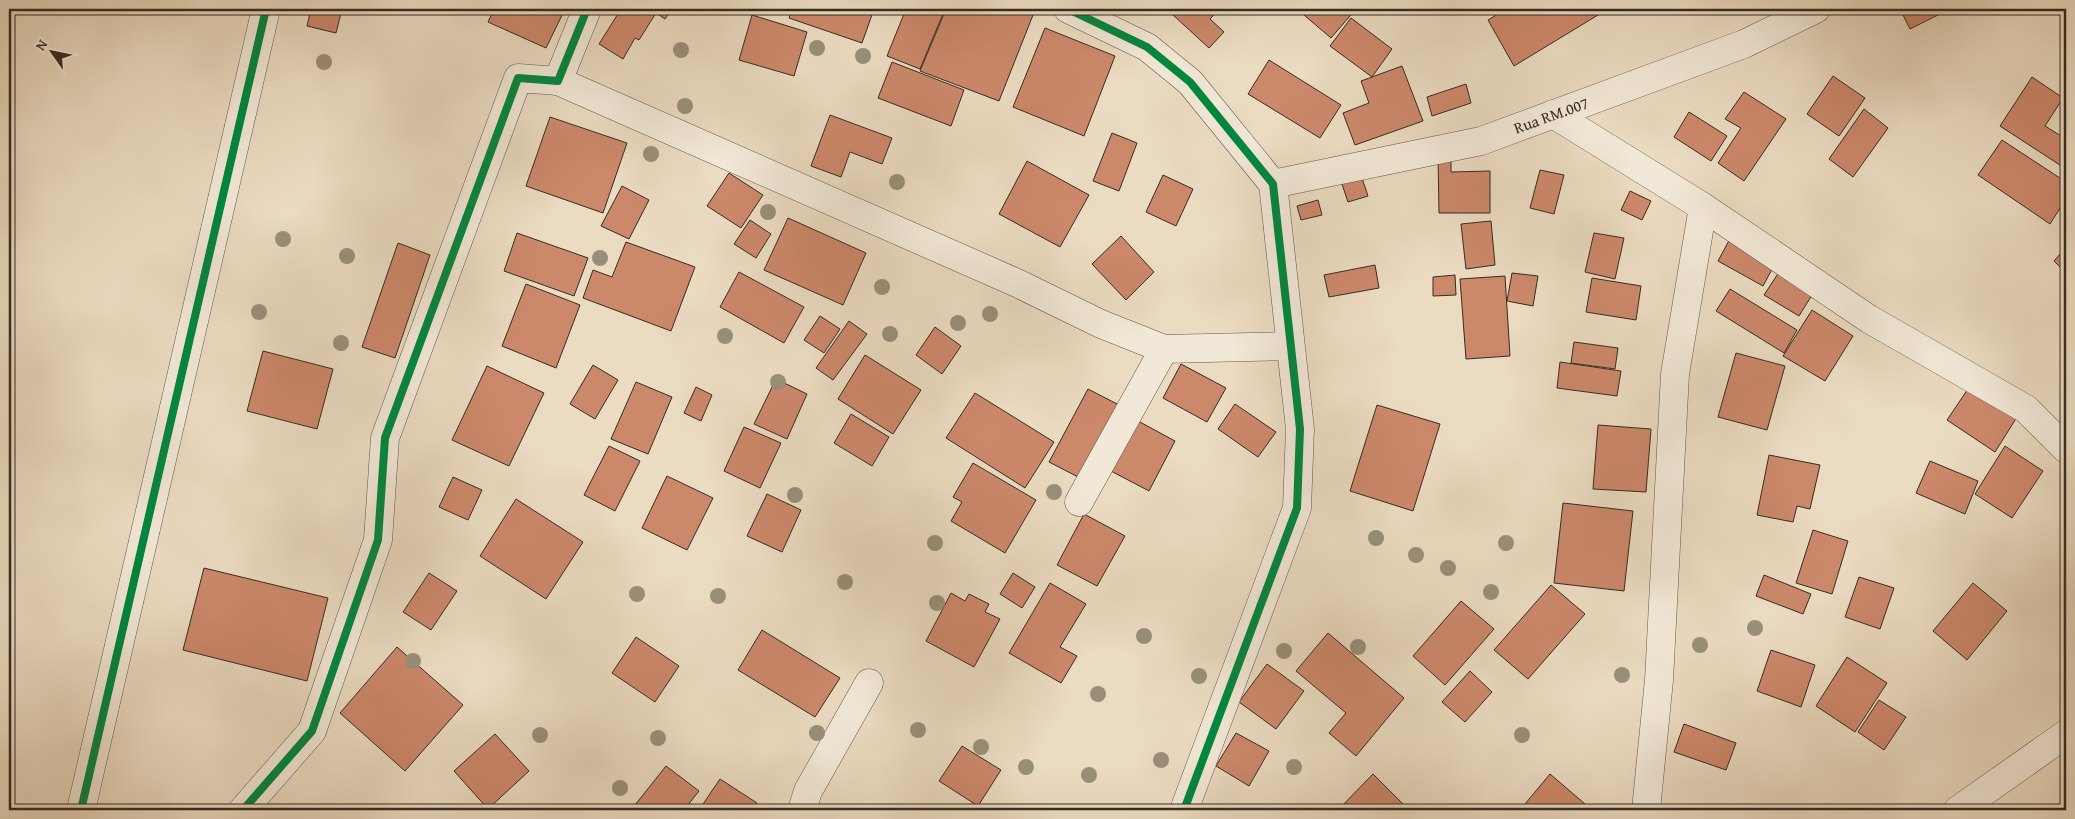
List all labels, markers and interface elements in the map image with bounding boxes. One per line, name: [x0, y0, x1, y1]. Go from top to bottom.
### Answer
north arrow: [28, 28, 78, 78]
text: N: [30, 35, 52, 54]
street label: Rua RM.007: [1510, 90, 1592, 140]

